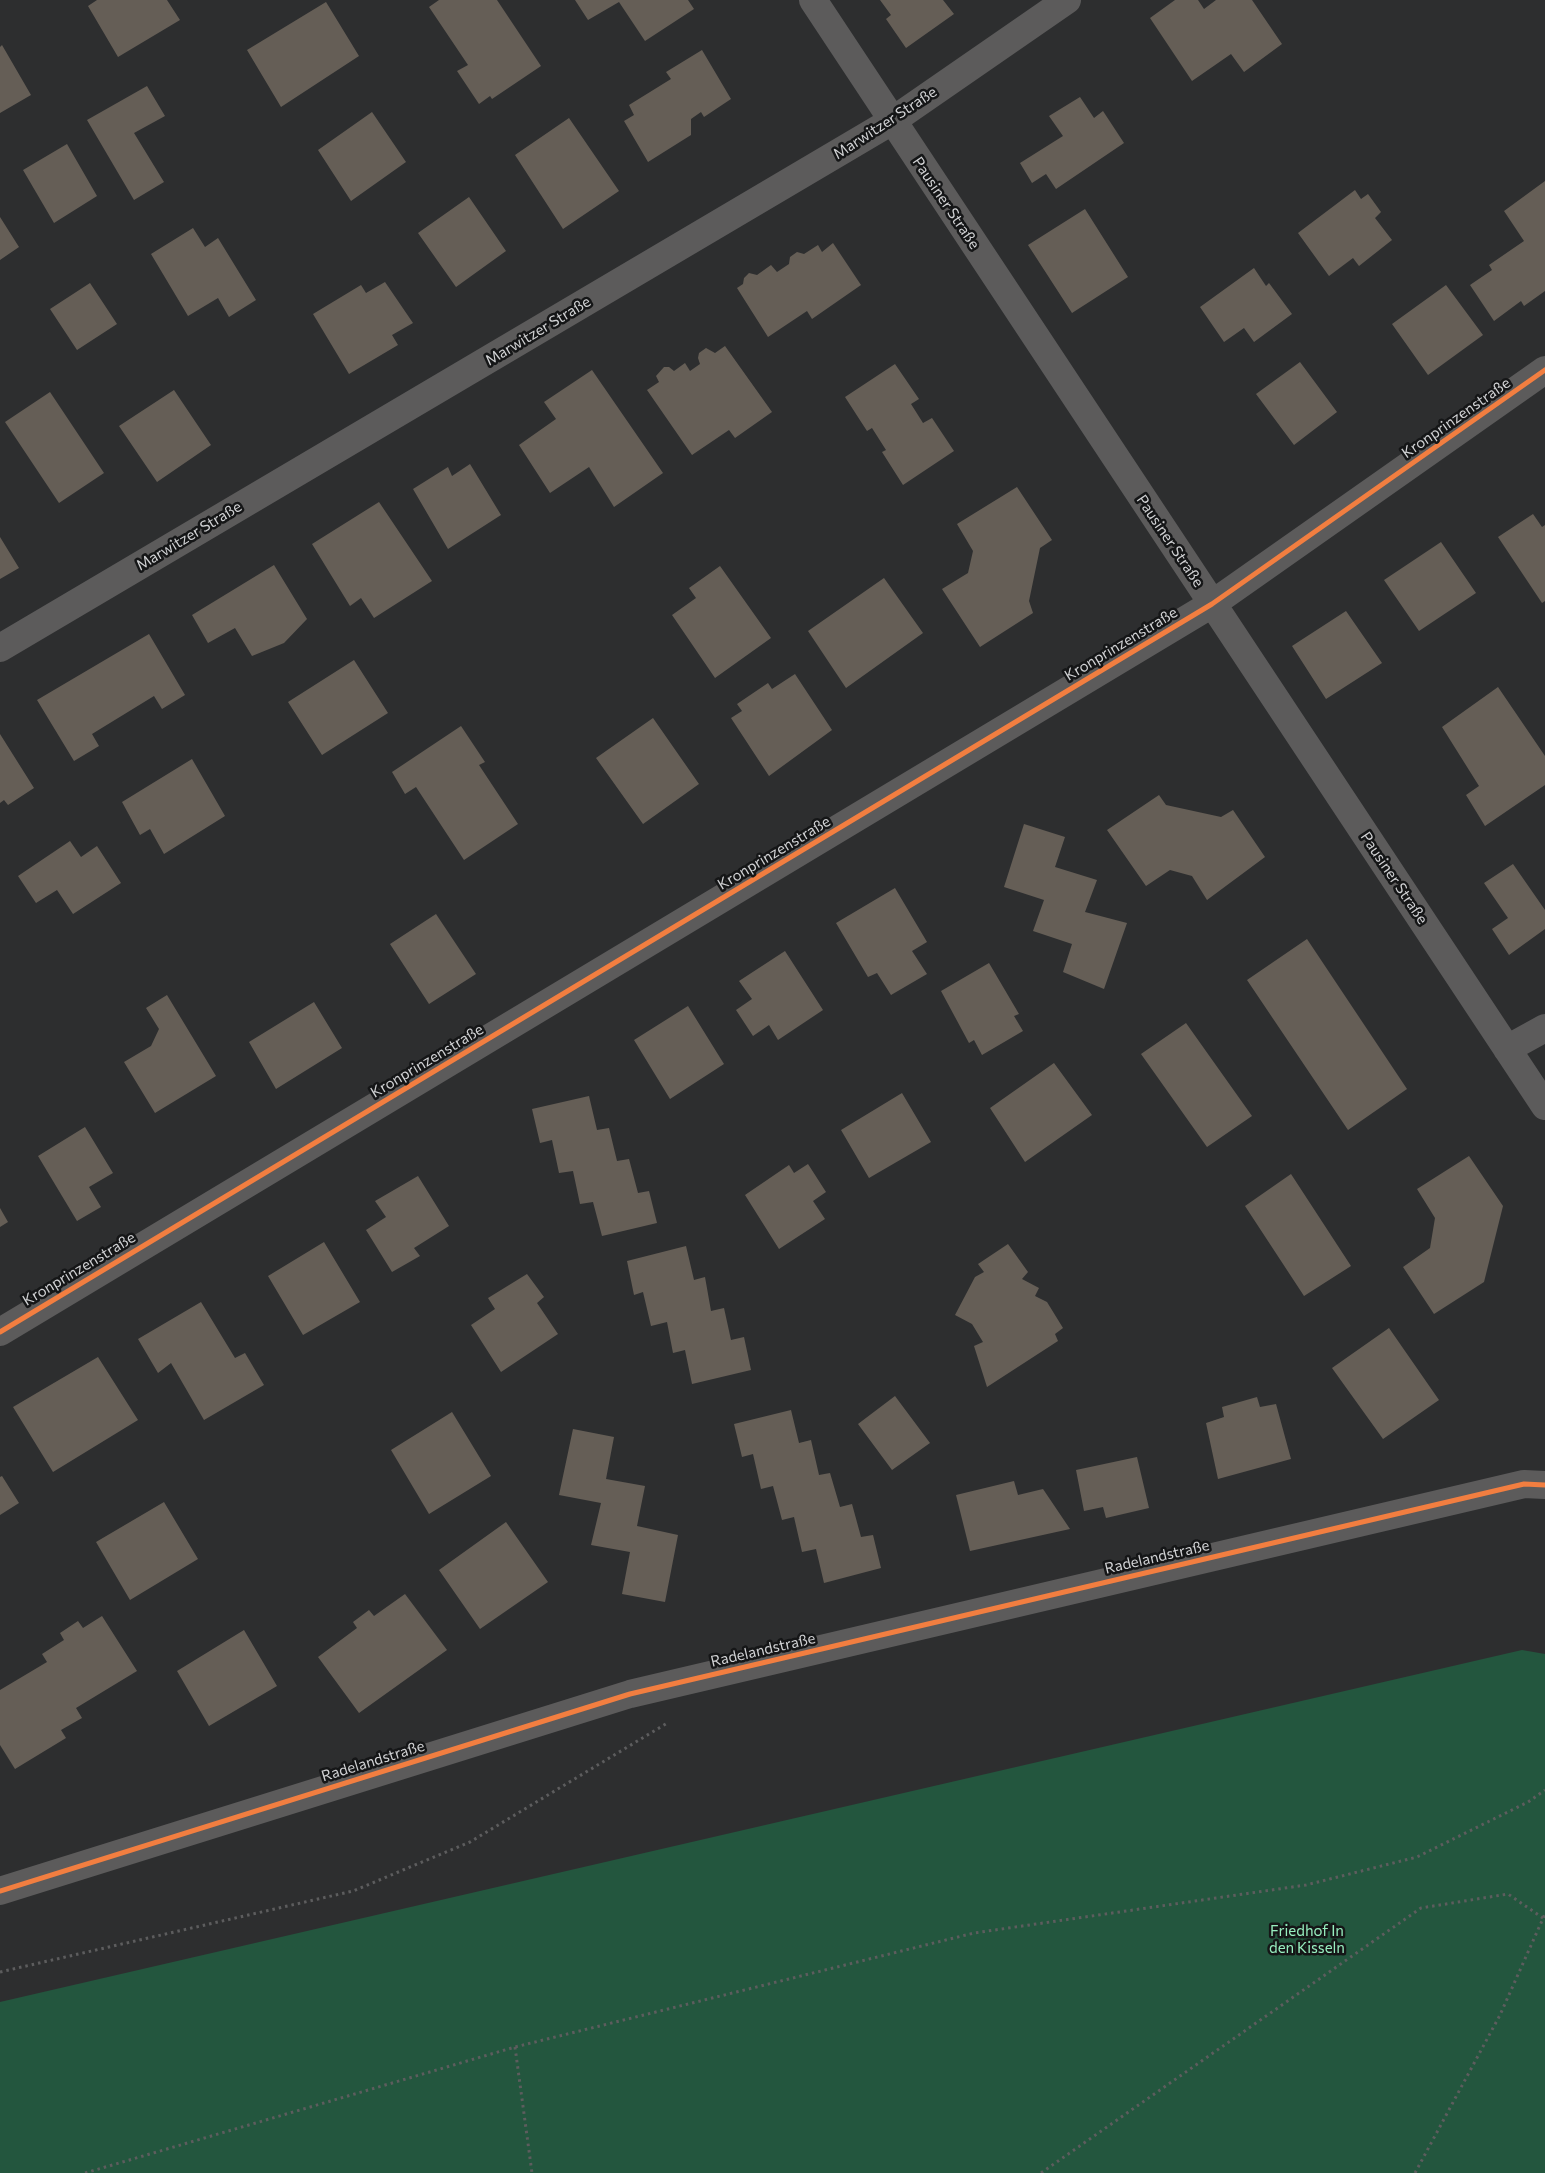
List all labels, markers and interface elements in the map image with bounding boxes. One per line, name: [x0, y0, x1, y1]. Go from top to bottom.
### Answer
street label: Marwitzer Straße: [830, 83, 940, 163]
street label: Pausiner Straße: [909, 154, 983, 252]
street label: Marwitzer Straße: [482, 292, 594, 370]
street label: Kronprinzenstraße: [1398, 374, 1514, 462]
street label: Pausiner Straße: [1133, 492, 1207, 590]
street label: Marwitzer Straße: [133, 497, 245, 575]
street label: Kronprinzenstraße: [1061, 603, 1181, 685]
street label: Kronprinzenstraße: [714, 812, 834, 894]
street label: Pausiner Straße: [1357, 829, 1431, 927]
street label: Kronprinzenstraße: [367, 1020, 487, 1102]
street label: Kronprinzenstraße: [19, 1228, 139, 1310]
street label: Radelandstraße: [1103, 1536, 1211, 1578]
street label: Radelandstraße: [709, 1629, 817, 1671]
street label: Radelandstraße: [319, 1737, 427, 1785]
park label: Friedhof In den Kisseln: [1269, 1922, 1345, 1957]

